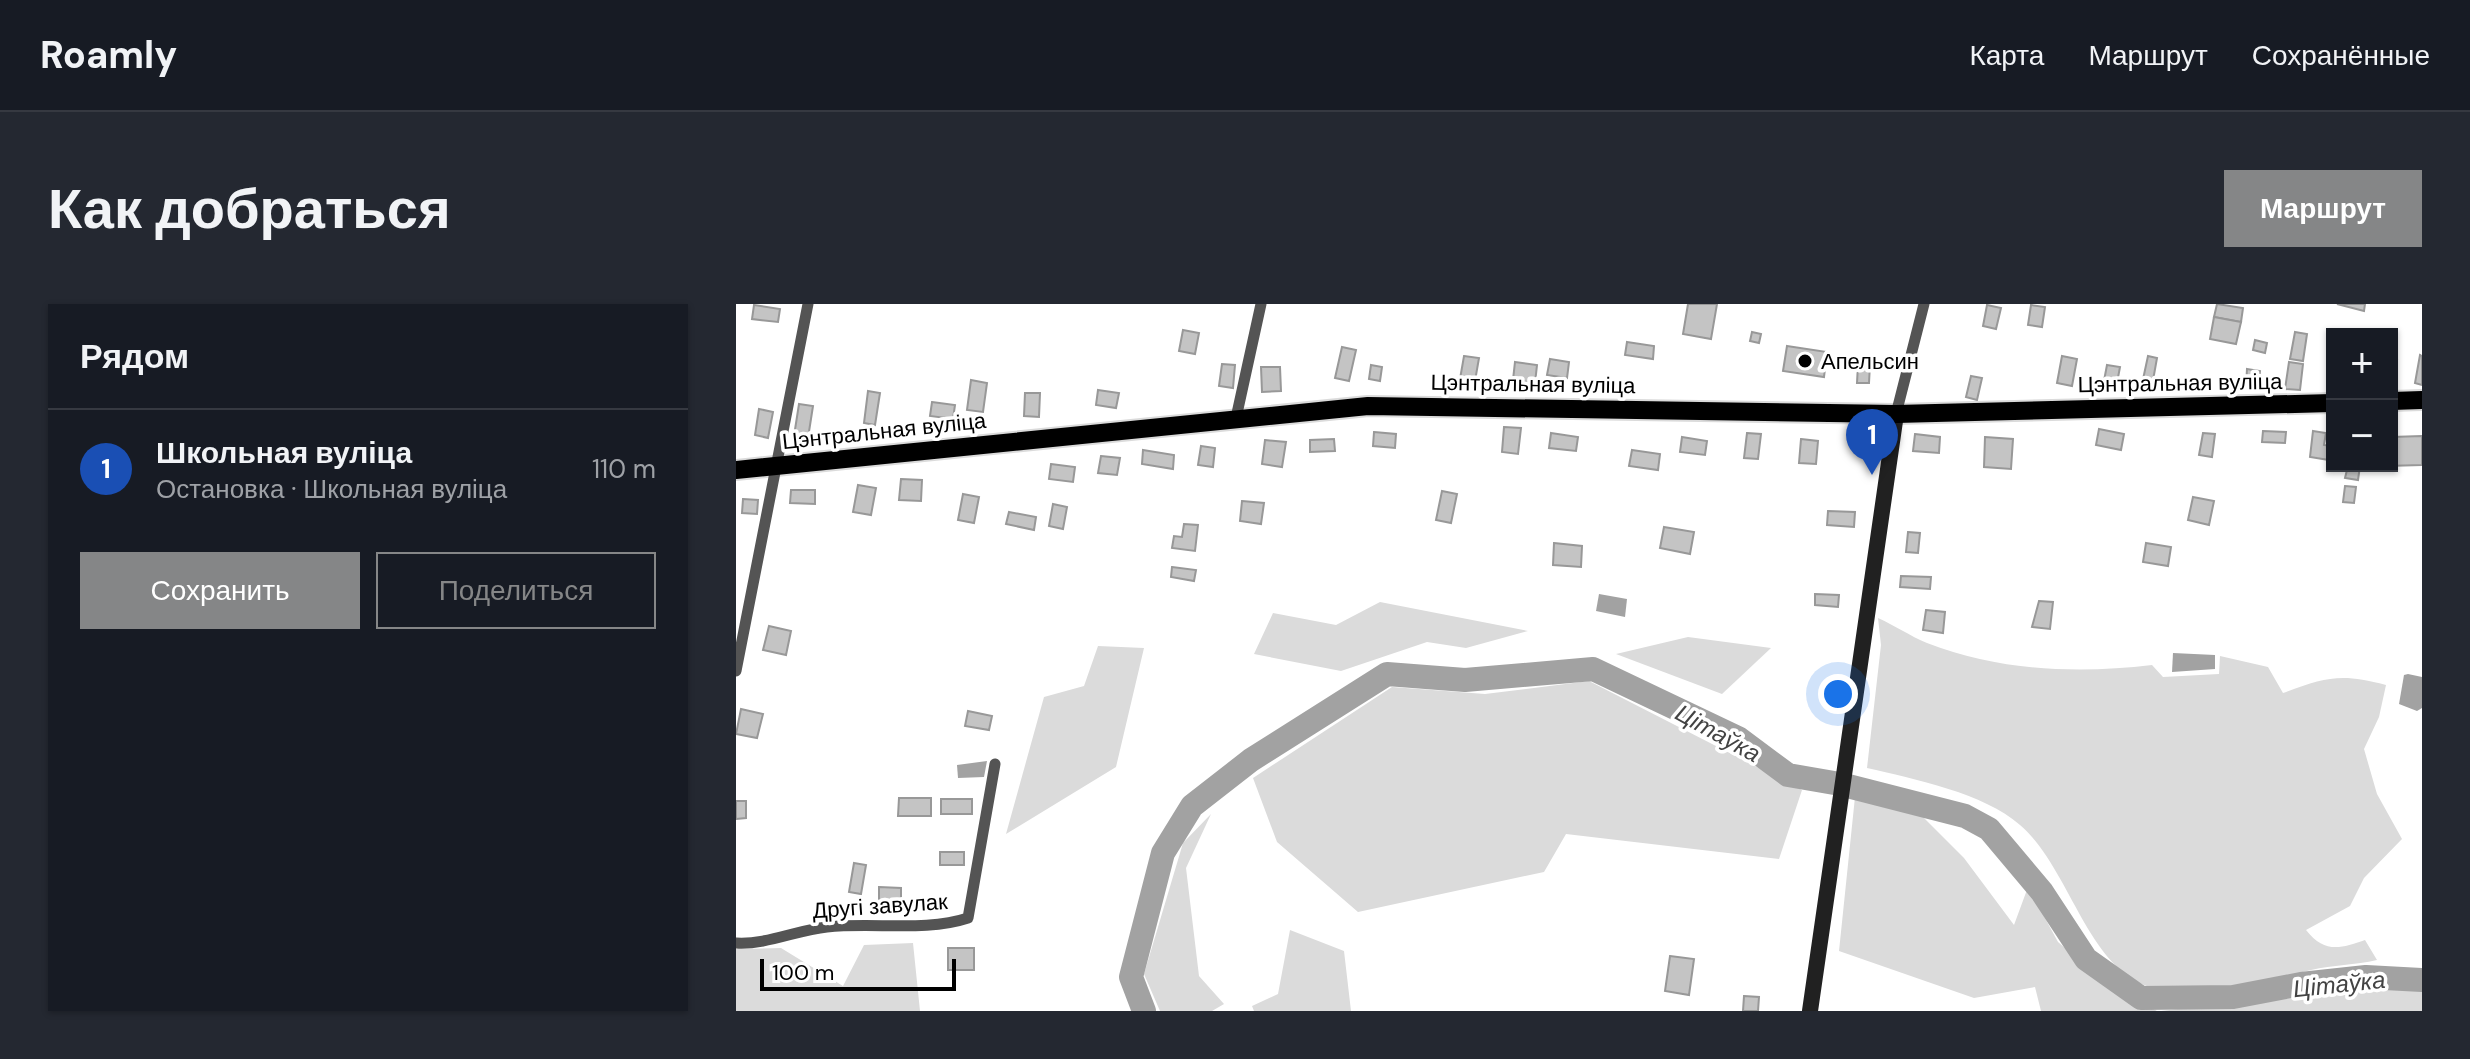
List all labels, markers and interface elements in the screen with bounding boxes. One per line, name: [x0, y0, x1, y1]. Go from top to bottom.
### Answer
text: Roamly: [40, 30, 177, 80]
text: Карта: [1969, 37, 2044, 74]
text: Маршрут: [2088, 37, 2208, 74]
text: Сохранённые: [2252, 37, 2430, 74]
button: Маршрут: [2224, 170, 2422, 247]
text: Как добраться: [48, 172, 451, 245]
map controls: [2326, 328, 2398, 472]
button: +: [2326, 328, 2398, 400]
text: Рядом: [80, 334, 189, 379]
place label: Апельсин: [1821, 347, 1919, 376]
marker: Апельсин: [1796, 352, 1814, 370]
street label: Цэнтральная вуліца: [2077, 367, 2283, 399]
street label: Цэнтральная вуліца: [1430, 368, 1636, 400]
button: −: [2326, 400, 2398, 472]
street label: Цэнтральная вуліца: [781, 406, 988, 456]
pin: 1: [1846, 409, 1898, 475]
text: Школьная вуліца: [156, 433, 412, 472]
text: 1: [101, 452, 111, 486]
text: 110 m: [592, 452, 656, 486]
text: Остановка · Школьная вуліца: [156, 472, 507, 506]
button: Сохранить: [80, 552, 360, 629]
button: Поделиться: [376, 552, 656, 629]
your location: [1818, 674, 1858, 714]
water label: Цітаўка: [1670, 697, 1766, 769]
street label: Другі завулак: [811, 887, 949, 925]
scale bar: [760, 955, 956, 991]
text: 100 m: [772, 958, 834, 987]
water label: Цітаўка: [2291, 964, 2387, 1004]

